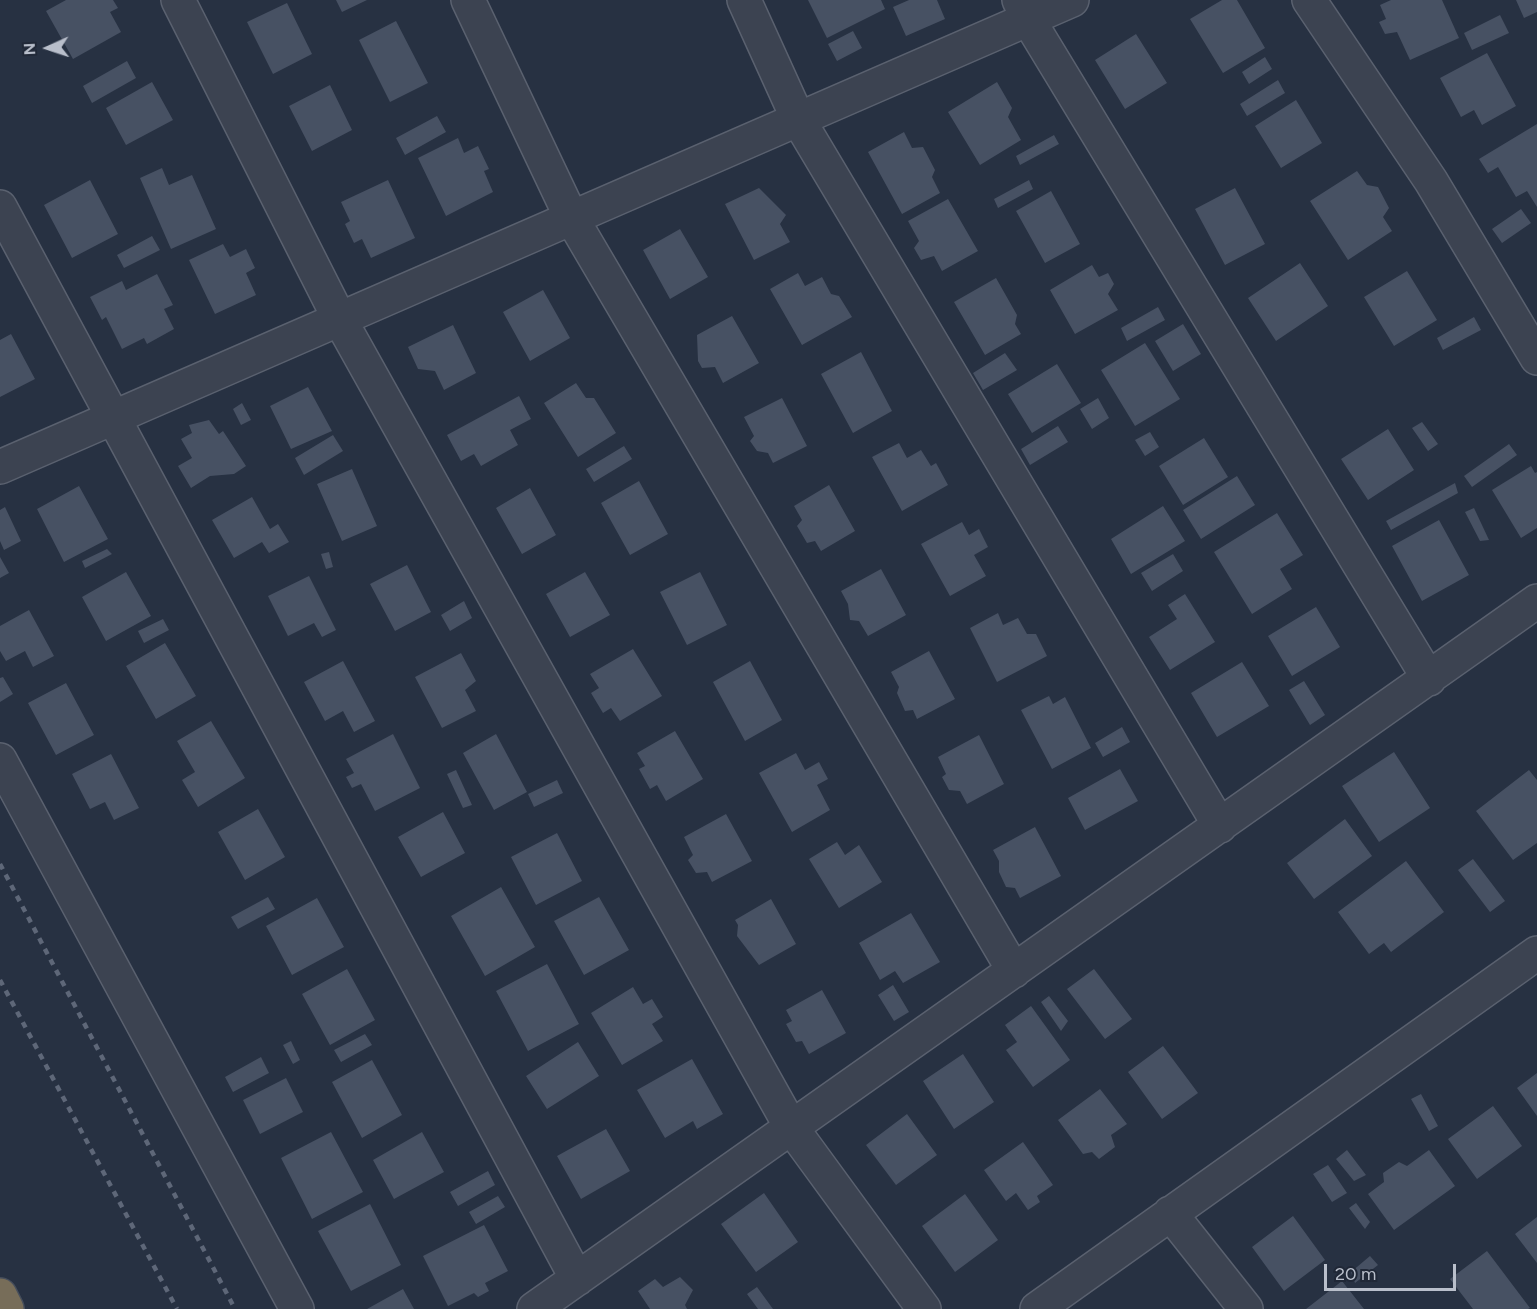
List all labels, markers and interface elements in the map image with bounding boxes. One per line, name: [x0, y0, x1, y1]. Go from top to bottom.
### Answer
north arrow: [18, 18, 78, 78]
text: N: [20, 42, 39, 56]
scale bar: [1327, 1252, 1459, 1290]
text: 20 m: [1335, 1263, 1376, 1285]

